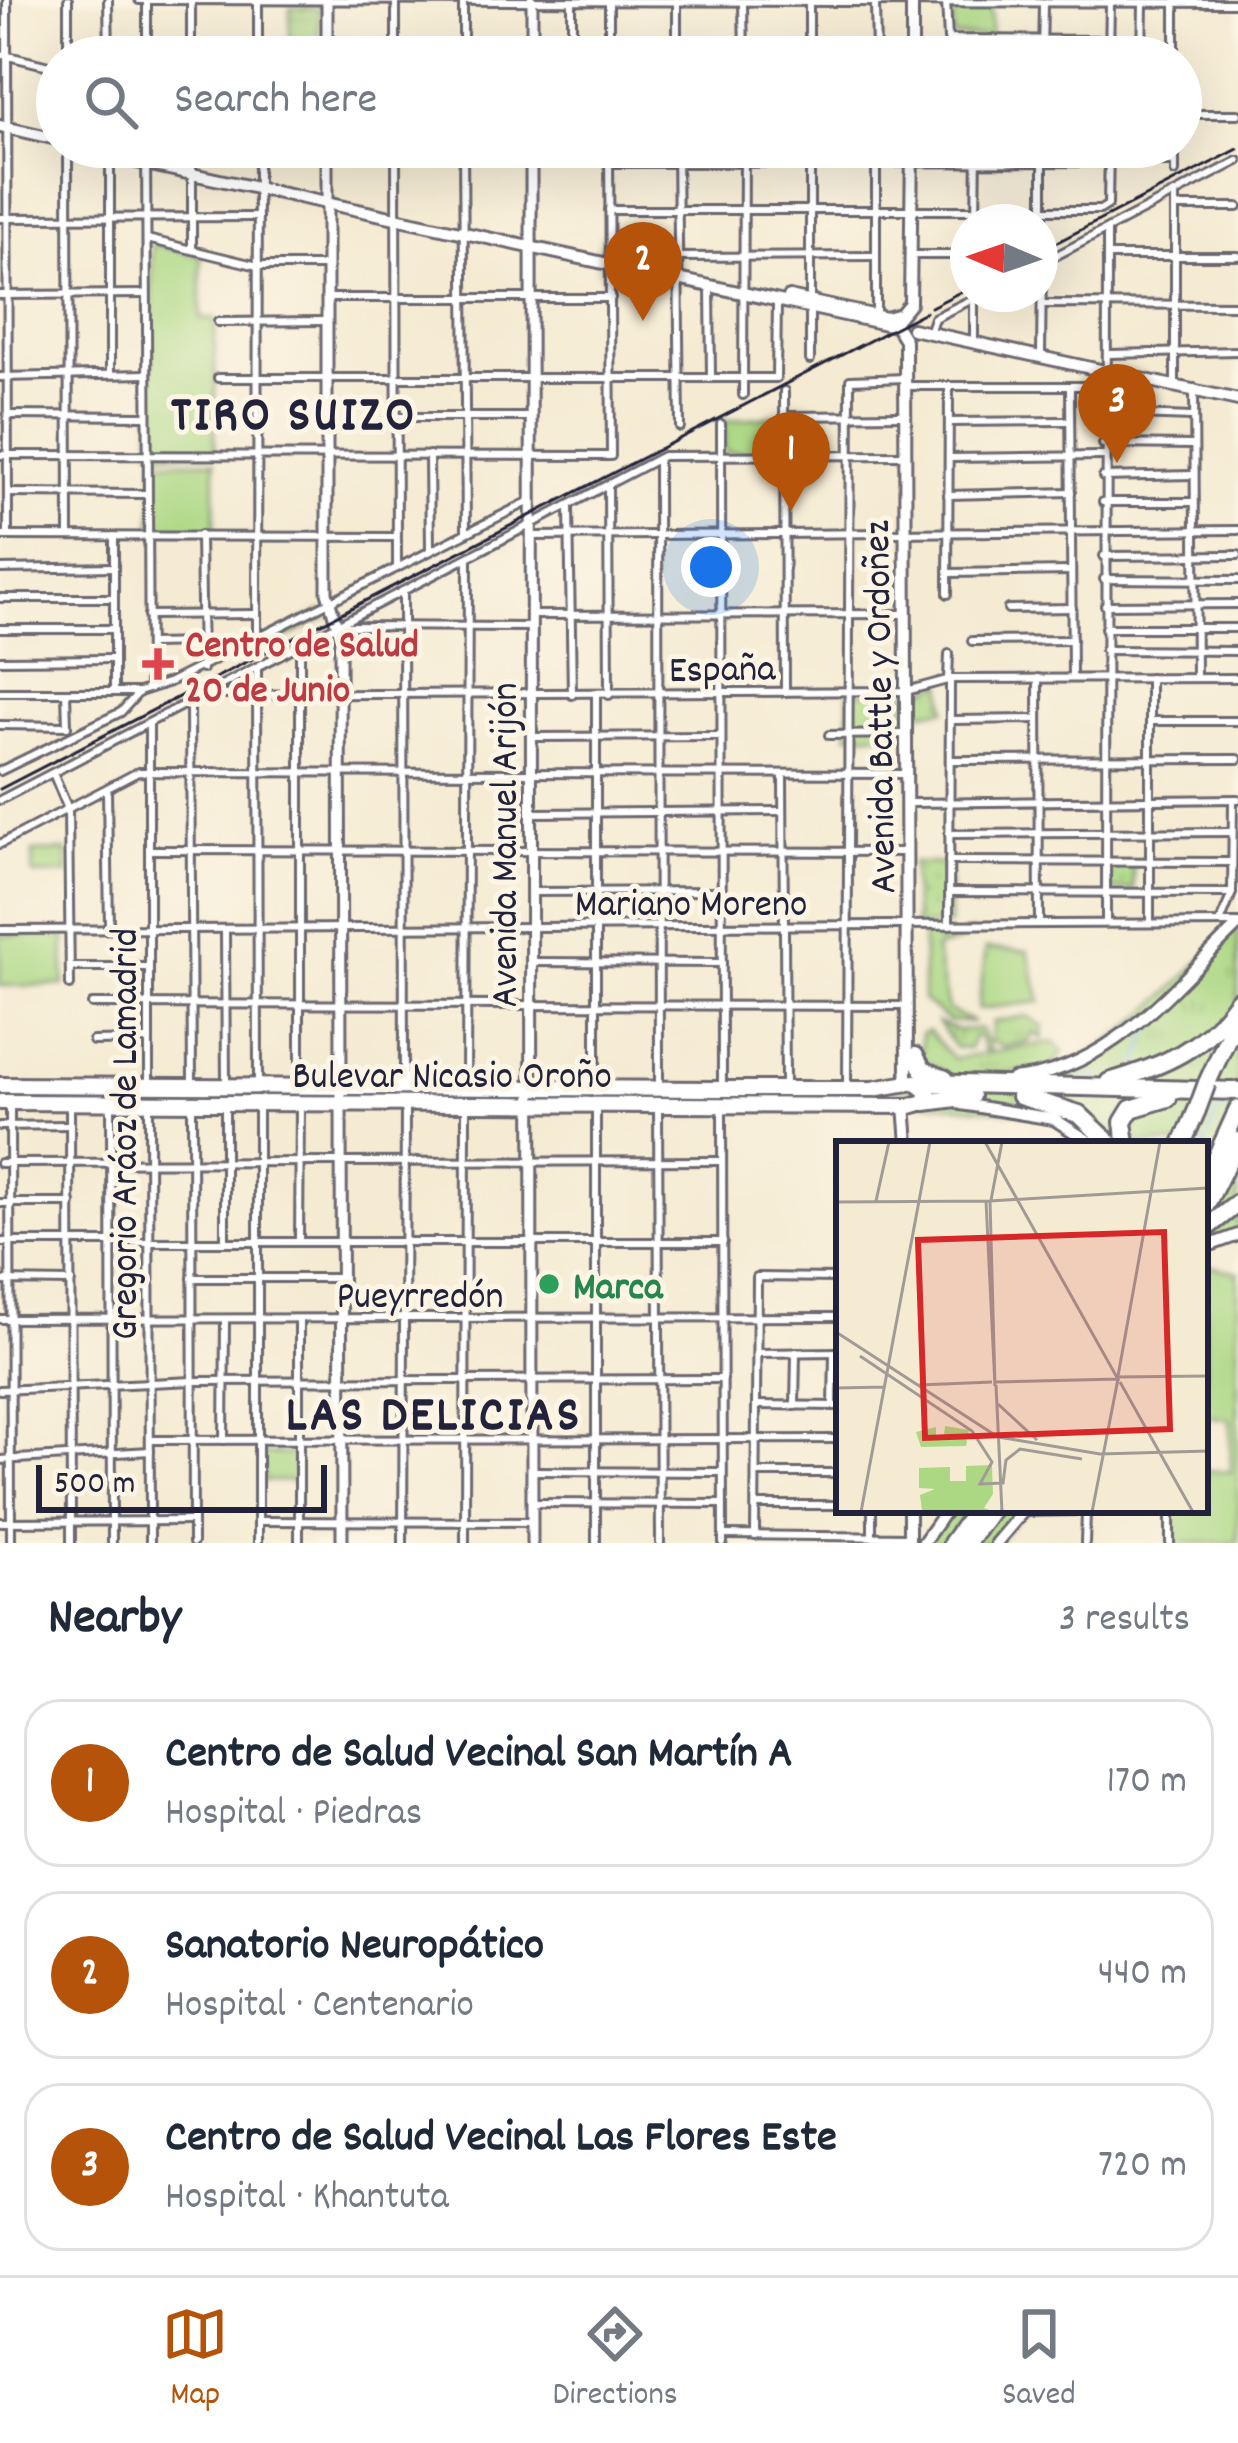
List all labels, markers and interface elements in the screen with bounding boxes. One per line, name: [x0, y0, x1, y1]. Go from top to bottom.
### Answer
search box: [36, 36, 1202, 168]
icon: search: [78, 69, 144, 135]
text: Search here: [174, 70, 377, 134]
north arrow: [950, 204, 1058, 312]
pin: 2: [604, 222, 682, 321]
pin: 3: [1078, 364, 1156, 463]
district label: TIRO SUIZO: [171, 383, 417, 455]
pin: 1: [752, 412, 830, 511]
street label: Avenida Battle y Ordoñez: [853, 519, 914, 894]
your location: [681, 537, 741, 597]
place label: Centro de Salud 20 de Junio: [185, 621, 419, 721]
street label: España: [668, 644, 777, 701]
marker: Centro de Salud 20 de Junio: [142, 648, 174, 680]
street label: Avenida Manuel Arijón: [481, 682, 536, 1008]
street label: Mariano Moreno: [575, 880, 807, 935]
street label: Gregorio Aráoz de Lamadrid: [101, 928, 156, 1340]
street label: Bulevar Nicasio Oroño: [292, 1052, 612, 1107]
inset map: [836, 1141, 1208, 1513]
place label: Marca: [573, 1263, 664, 1318]
marker: Marca: [536, 1271, 562, 1297]
street label: Pueyrredón: [336, 1272, 504, 1327]
district label: LAS DELICIAS: [286, 1383, 582, 1455]
scale bar: [36, 1459, 327, 1512]
text: 500 m: [54, 1462, 135, 1509]
text: Nearby: [48, 1585, 181, 1657]
text: 3 results: [1059, 1594, 1190, 1649]
text: Centro de Salud Vecinal San Martín A: [165, 1724, 793, 1788]
text: 1: [86, 1756, 94, 1811]
text: 170 m: [1107, 1756, 1187, 1811]
text: Hospital · Piedras: [165, 1788, 422, 1843]
text: Sanatorio Neuropático: [165, 1916, 544, 1980]
text: 2: [81, 1948, 99, 2003]
text: 440 m: [1098, 1948, 1187, 2003]
text: Hospital · Centenario: [165, 1980, 474, 2035]
text: Centro de Salud Vecinal Las Flores Este: [165, 2108, 837, 2172]
text: 3: [81, 2140, 99, 2195]
text: 720 m: [1098, 2140, 1187, 2195]
text: Hospital · Khantuta: [165, 2172, 449, 2227]
tab: Map: [162, 2301, 228, 2420]
tab: Directions: [553, 2301, 678, 2420]
tab: Saved: [1002, 2301, 1076, 2420]

